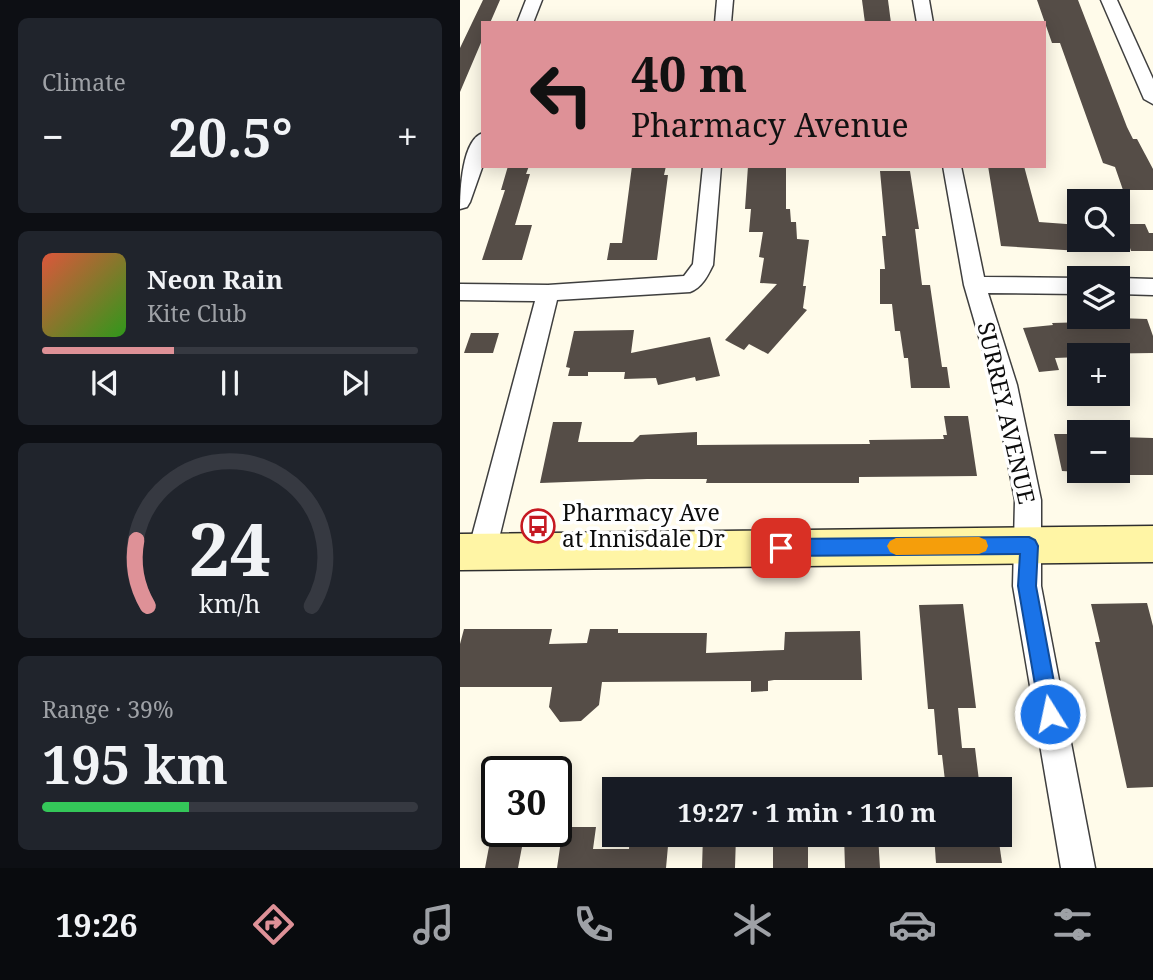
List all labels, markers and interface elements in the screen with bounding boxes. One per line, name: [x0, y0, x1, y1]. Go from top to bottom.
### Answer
text: 40 m: [631, 40, 747, 106]
icon: left: [516, 49, 607, 140]
text: Climate: [42, 66, 126, 98]
text: 20.5°: [168, 101, 293, 172]
text: Pharmacy Avenue: [631, 103, 909, 146]
text: −: [42, 110, 64, 162]
text: +: [397, 110, 418, 162]
map controls: [1067, 189, 1130, 483]
button: search: [1067, 189, 1130, 252]
text: Neon Rain: [147, 261, 283, 297]
button: layers: [1067, 266, 1130, 329]
text: Kite Club: [147, 297, 247, 329]
street label: SURREY AVENUE: [970, 319, 1043, 507]
button: +: [1067, 343, 1130, 406]
icon: previous: [86, 364, 124, 402]
icon: pause: [211, 364, 249, 402]
icon: next: [336, 364, 374, 402]
button: −: [1067, 420, 1130, 483]
place label: Pharmacy Ave at Innisdale Dr: [562, 496, 725, 554]
text: 24: [189, 499, 271, 598]
bus stop icon: Pharmacy Ave at Innisdale Dr: [519, 507, 557, 545]
pin: [751, 518, 811, 578]
icon: arrive: [762, 529, 800, 567]
text: km/h: [199, 586, 261, 620]
position arrow: [1013, 677, 1087, 751]
text: Range · 39%: [42, 693, 174, 725]
text: 195 km: [42, 728, 228, 799]
speed limit sign: 30: [481, 756, 572, 847]
text: 19:27 · 1 min · 110 m: [677, 794, 937, 830]
icon: directions: [249, 900, 298, 949]
icon: music: [409, 900, 458, 949]
icon: phone: [569, 900, 618, 949]
icon: climate: [728, 900, 777, 949]
icon: car: [888, 900, 937, 949]
icon: filters: [1048, 900, 1097, 949]
text: 19:26: [55, 903, 138, 946]

